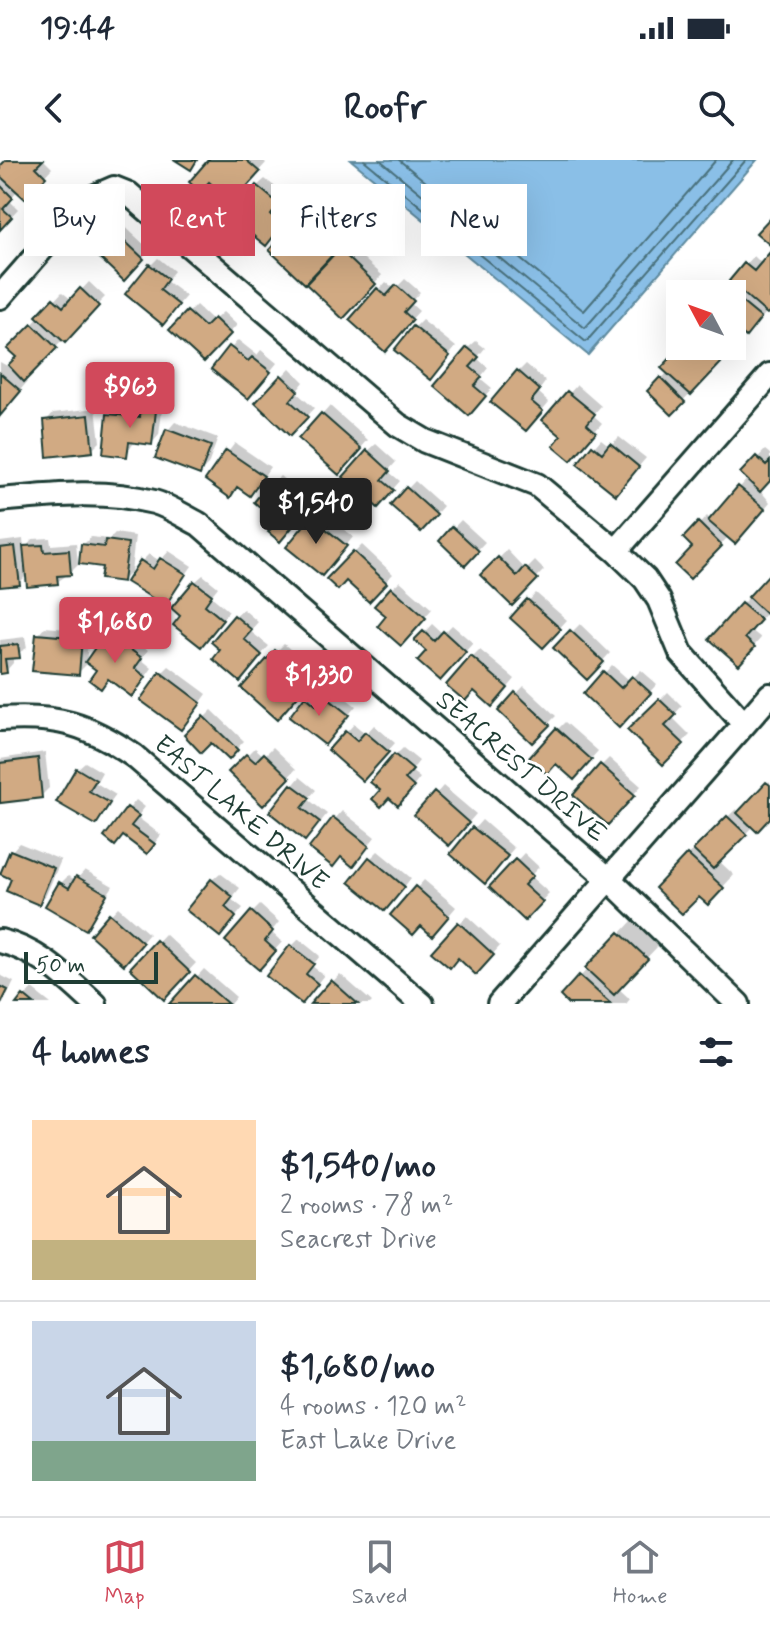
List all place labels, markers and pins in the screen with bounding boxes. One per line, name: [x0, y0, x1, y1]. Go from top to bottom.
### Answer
pin: $963: [83, 362, 177, 430]
pin: $1,540: [251, 478, 381, 546]
pin: $1,680: [50, 597, 180, 665]
pin: $1,330: [254, 650, 384, 718]

